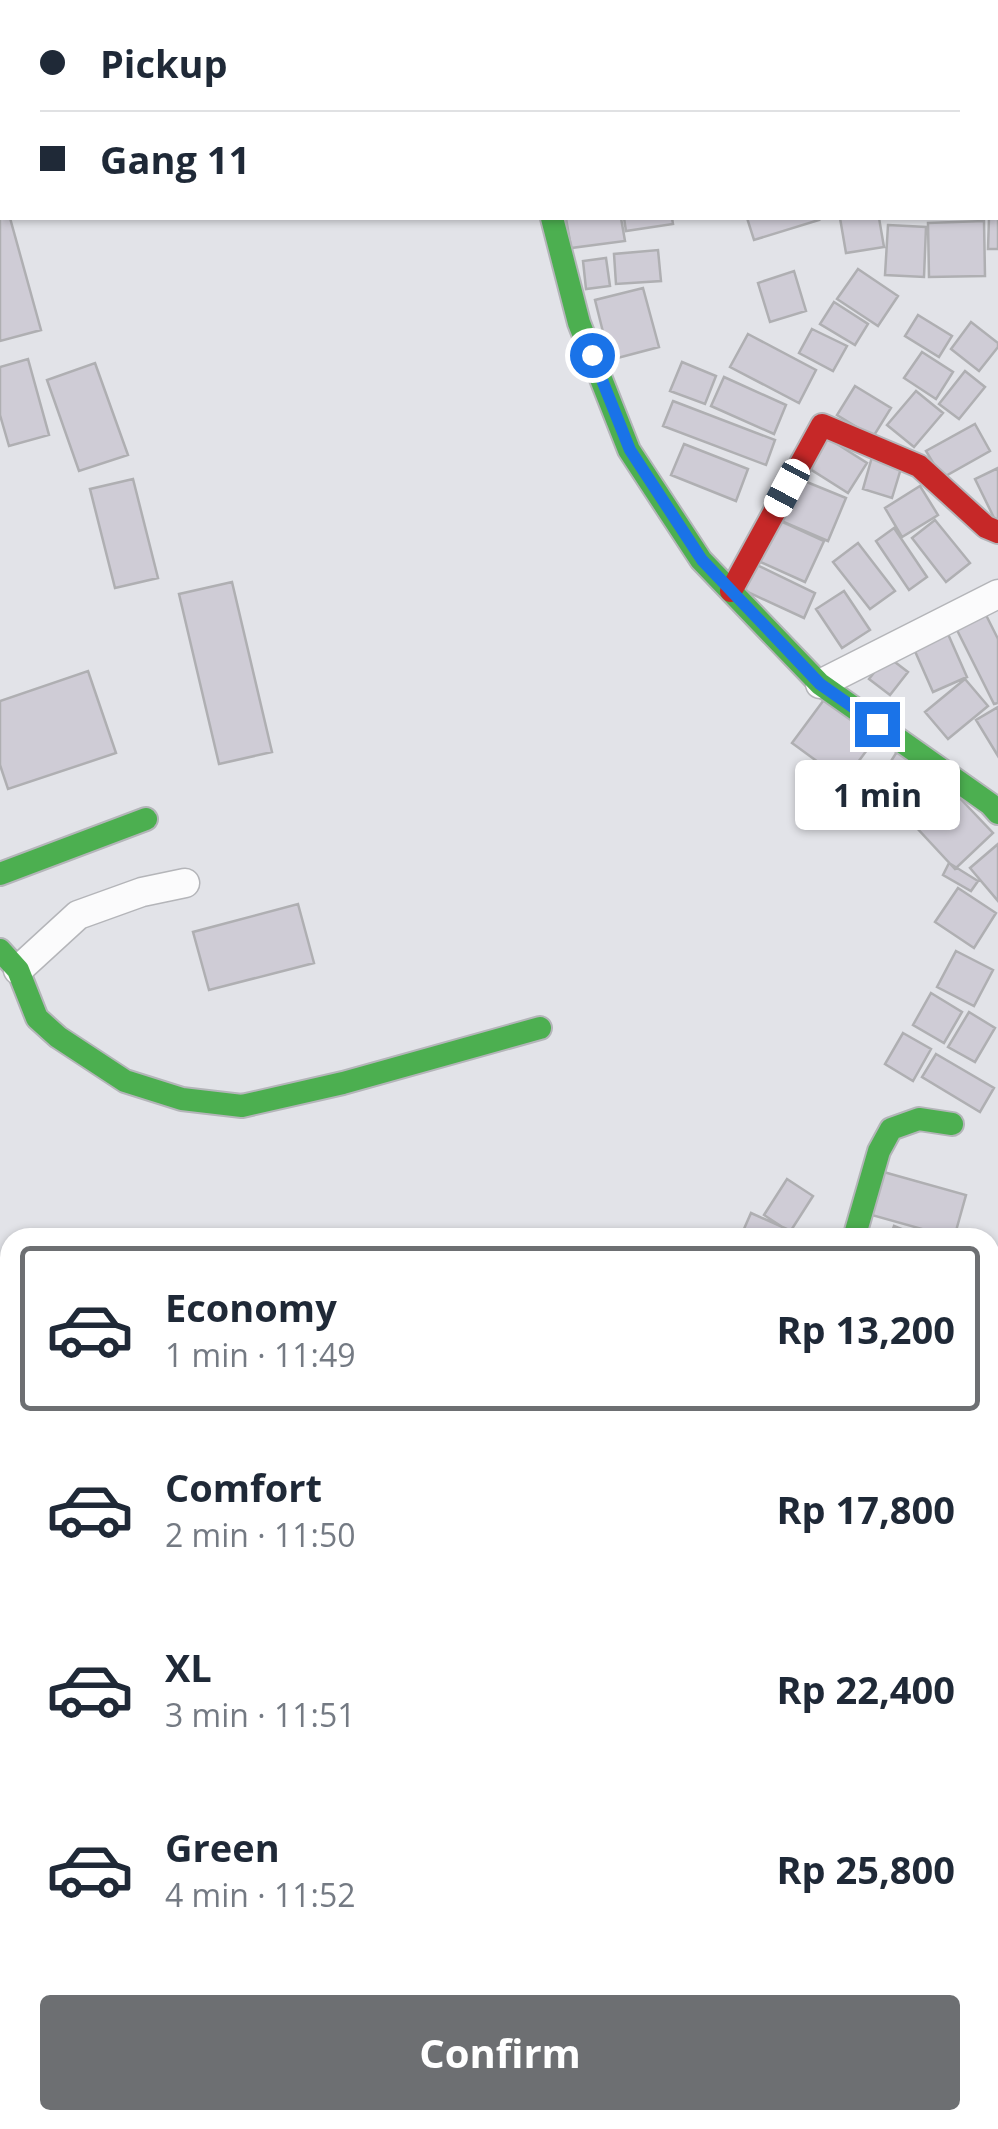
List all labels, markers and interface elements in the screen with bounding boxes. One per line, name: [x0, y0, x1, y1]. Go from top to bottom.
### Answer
text: Pickup: [100, 37, 228, 89]
text: Gang 11: [100, 133, 250, 185]
route start: [570, 333, 615, 378]
car: [760, 454, 814, 522]
route end: [855, 702, 900, 747]
callout: 1 min: [794, 759, 960, 829]
text: 1 min: [833, 773, 922, 816]
text: Economy: [165, 1281, 337, 1333]
icon: car: [45, 1284, 135, 1374]
text: Rp 13,200: [777, 1303, 955, 1355]
text: 1 min · 11:49: [165, 1333, 356, 1376]
text: Comfort: [165, 1461, 322, 1513]
icon: car: [45, 1464, 135, 1554]
text: Rp 17,800: [777, 1483, 955, 1535]
text: 2 min · 11:50: [165, 1513, 356, 1556]
text: XL: [165, 1641, 212, 1693]
icon: car: [45, 1644, 135, 1734]
text: Rp 22,400: [777, 1663, 955, 1715]
text: 3 min · 11:51: [165, 1693, 356, 1736]
text: Green: [165, 1821, 280, 1873]
icon: car: [45, 1824, 135, 1914]
text: Rp 25,800: [777, 1843, 955, 1895]
text: 4 min · 11:52: [165, 1873, 356, 1916]
button: Confirm: [40, 1995, 960, 2110]

